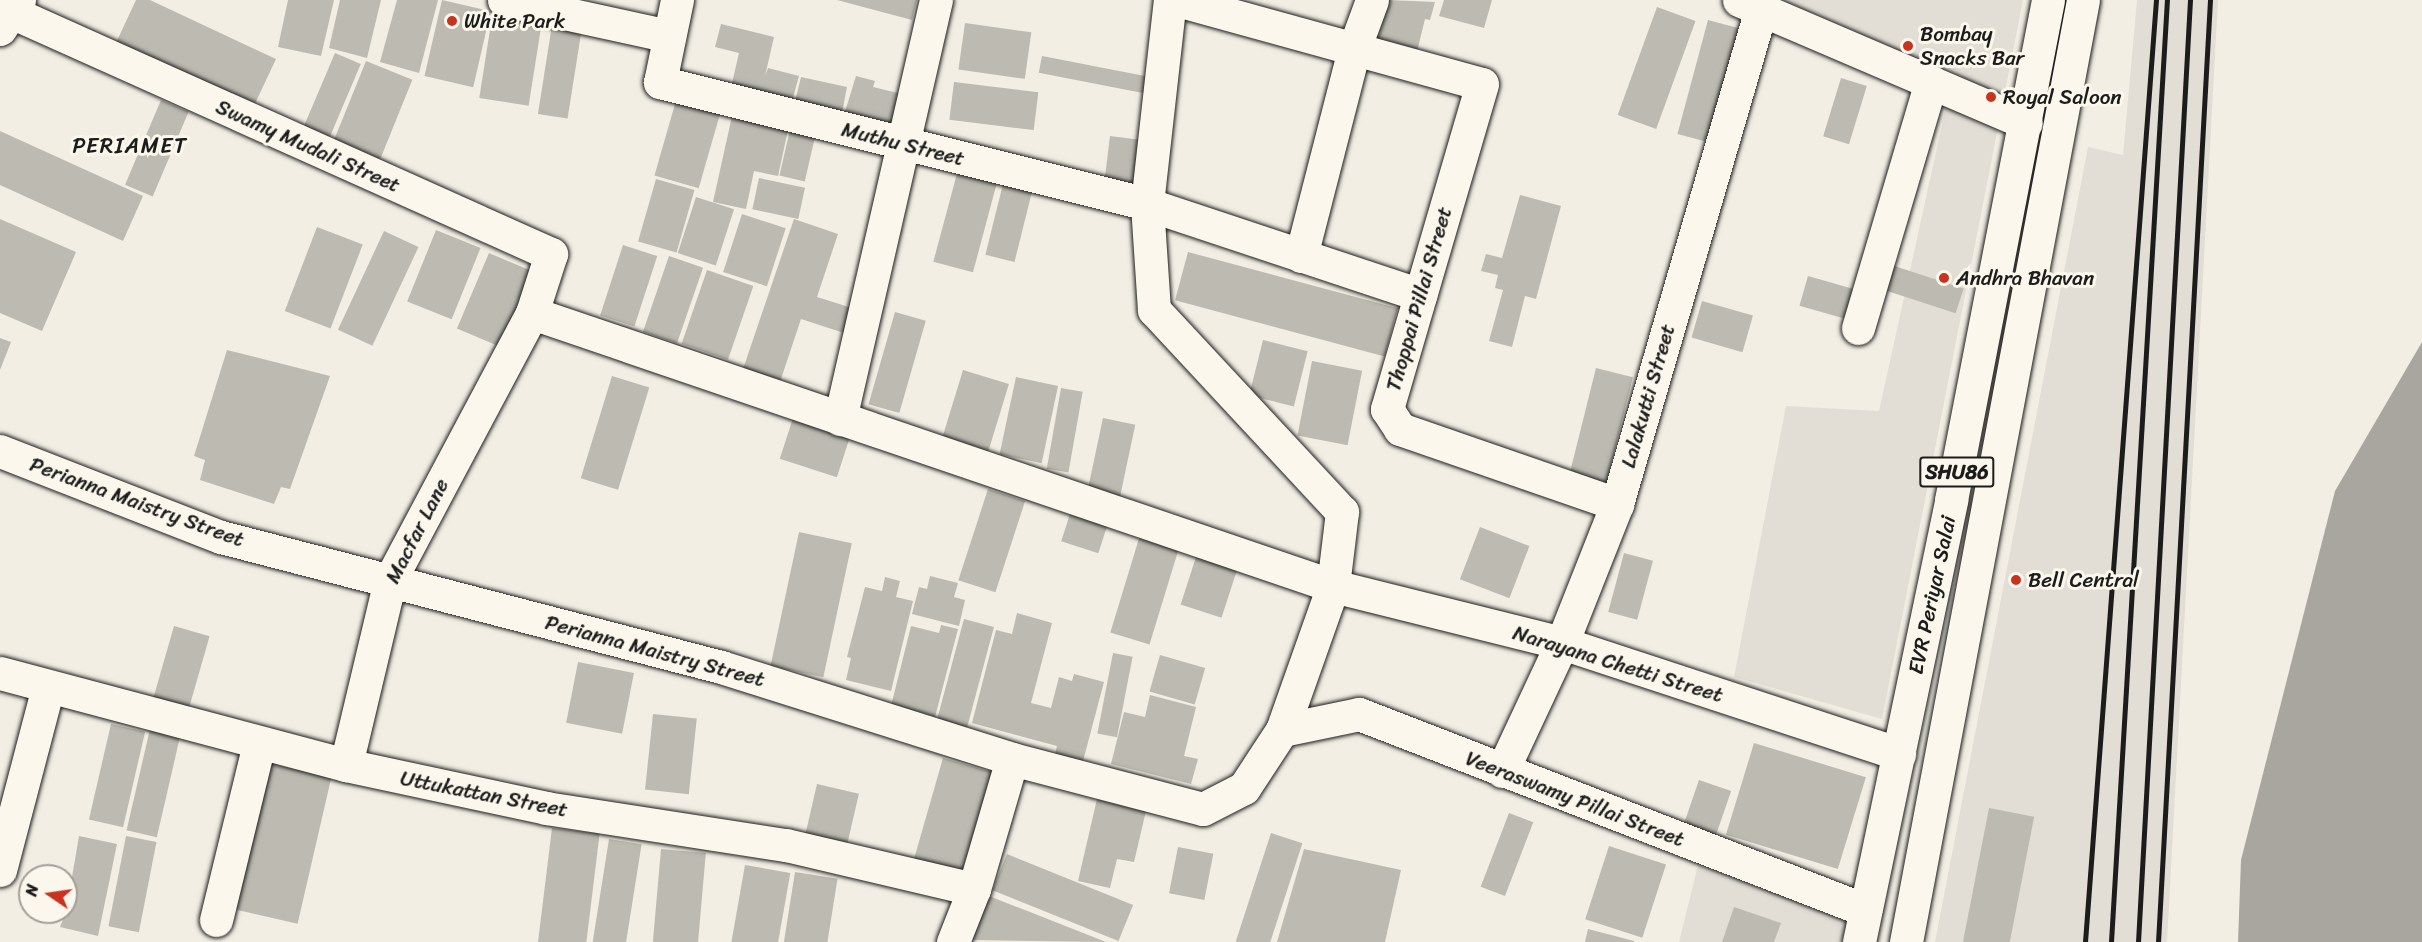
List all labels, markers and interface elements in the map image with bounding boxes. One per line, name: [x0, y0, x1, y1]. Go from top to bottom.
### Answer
place label: White Park: [464, 8, 565, 34]
marker: White Park: [445, 14, 459, 28]
place label: Bombay Snacks Bar: [1920, 21, 2024, 71]
marker: Bombay Snacks Bar: [1901, 39, 1915, 53]
place label: Royal Saloon: [2003, 84, 2121, 110]
marker: Royal Saloon: [1984, 90, 1998, 104]
street label: Swamy Mudali Street: [212, 94, 404, 198]
street label: Muthu Street: [839, 116, 967, 172]
district label: PERIAMET: [73, 133, 187, 159]
street label: Thoppai Pillai Street: [1381, 204, 1457, 394]
place label: Andhra Bhavan: [1956, 265, 2094, 291]
marker: Andhra Bhavan: [1937, 271, 1951, 285]
street label: Lalakutti Street: [1615, 321, 1681, 471]
street label: Perianna Maistry Street: [27, 452, 247, 552]
road number: SHU86: [1918, 455, 1996, 489]
street label: Macfar Lane: [380, 474, 454, 588]
street label: EVR Periyar Salai: [1903, 513, 1961, 677]
place label: Bell Central: [2028, 567, 2139, 593]
marker: Bell Central: [2009, 573, 2023, 587]
street label: Perianna Maistry Street: [543, 610, 767, 692]
street label: Narayana Chetti Street: [1510, 620, 1726, 708]
street label: Veeraswamy Pillai Street: [1462, 746, 1688, 852]
street label: Uttukattan Street: [398, 765, 570, 823]
north arrow: [18, 864, 78, 924]
text: N: [17, 882, 47, 899]

